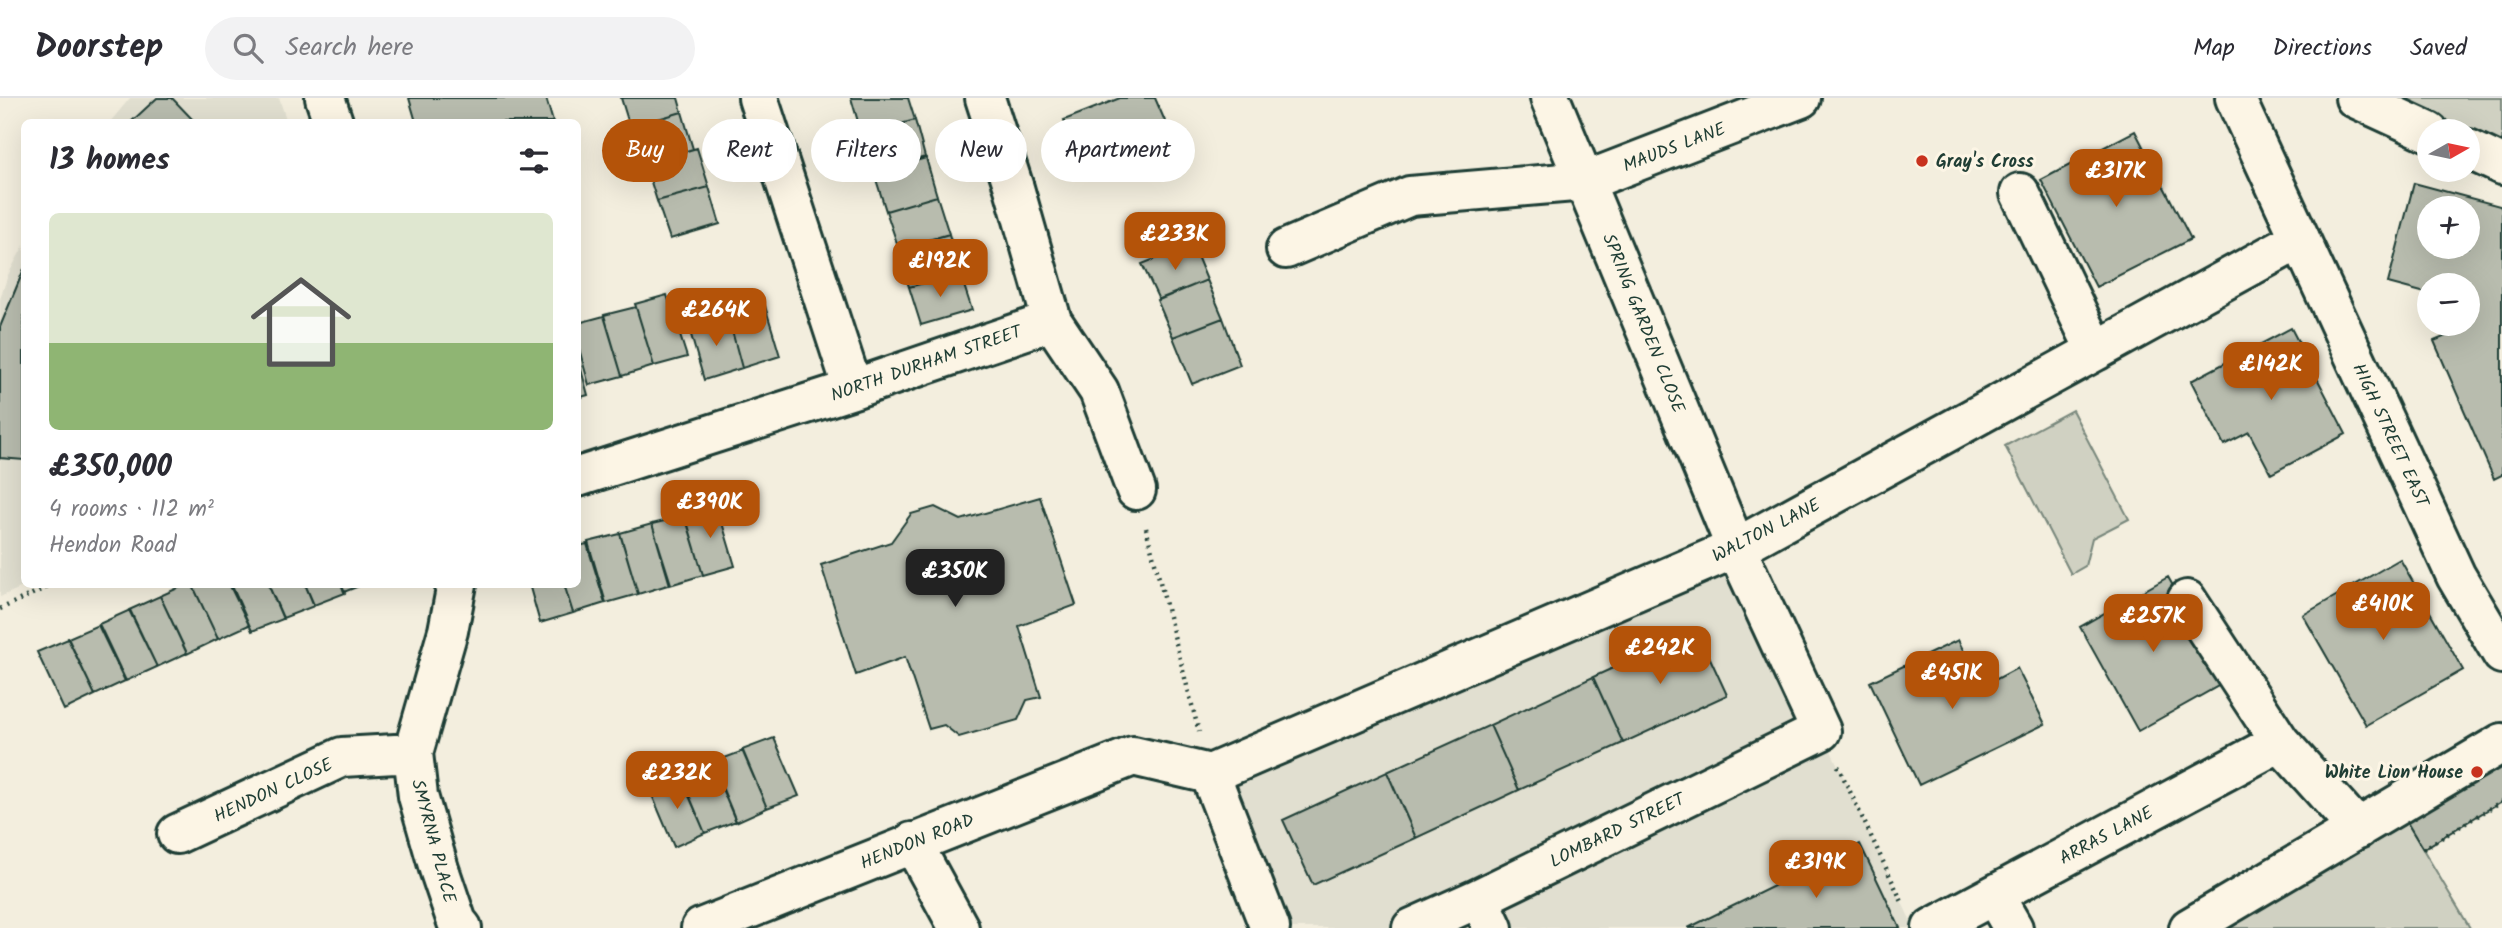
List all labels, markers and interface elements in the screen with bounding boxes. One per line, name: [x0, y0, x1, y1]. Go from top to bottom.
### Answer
search box: [205, 17, 695, 80]
text: Doorstep: [35, 22, 163, 75]
text: Search here: [285, 27, 413, 69]
icon: search: [229, 29, 267, 67]
text: Map: [2193, 29, 2235, 68]
text: Directions: [2273, 29, 2372, 68]
text: Saved: [2410, 29, 2467, 68]
street label: MAUDS LANE: [1619, 115, 1730, 181]
chip: Buy: [602, 119, 688, 182]
chip: Rent: [702, 119, 797, 182]
chip: Filters: [811, 119, 921, 182]
chip: New: [935, 119, 1027, 182]
chip: Apartment: [1041, 119, 1195, 182]
north arrow: [2417, 119, 2480, 182]
map controls: [2417, 119, 2480, 336]
text: 13 homes: [49, 137, 170, 185]
icon: filters: [515, 142, 553, 180]
place label: Gray's Cross: [1936, 148, 2034, 177]
pin: £317K: [2067, 150, 2165, 209]
marker: Gray's Cross: [1914, 153, 1930, 169]
text: £317K: [2085, 154, 2147, 190]
button: +: [2417, 196, 2480, 259]
pin: £233K: [1126, 212, 1224, 272]
text: £233K: [1140, 217, 1210, 253]
street label: SPRING GARDEN CLOSE: [1593, 229, 1692, 418]
pin: £192K: [891, 240, 989, 299]
text: £192K: [909, 244, 971, 280]
icon: home: [238, 259, 364, 385]
button: −: [2417, 273, 2480, 336]
pin: £264K: [667, 288, 765, 348]
text: £264K: [681, 293, 751, 329]
street label: NORTH DURHAM STREET: [827, 318, 1027, 411]
pin: £142K: [2222, 342, 2320, 402]
text: £142K: [2239, 347, 2303, 383]
street label: HIGH STREET EAST: [2343, 359, 2436, 514]
text: £350,000: [49, 444, 172, 492]
pin: £390K: [661, 480, 759, 540]
text: £390K: [677, 485, 743, 521]
street label: WALTON LANE: [1707, 491, 1826, 571]
text: 4 rooms · 112 m²: [49, 492, 214, 528]
text: Hendon Road: [49, 528, 177, 564]
pin: £350K: [906, 550, 1004, 609]
text: £350K: [922, 554, 988, 590]
pin: £410K: [2334, 582, 2432, 642]
text: £410K: [2352, 587, 2414, 623]
pin: £257K: [2104, 594, 2202, 654]
text: £257K: [2120, 599, 2186, 635]
pin: £242K: [1611, 626, 1709, 686]
text: £242K: [1625, 631, 1695, 667]
pin: £451K: [1903, 652, 2001, 711]
text: £451K: [1921, 656, 1983, 692]
street label: HENDON CLOSE: [209, 751, 338, 832]
pin: £232K: [628, 752, 726, 811]
text: £232K: [642, 756, 712, 792]
place label: White Lion House: [2325, 759, 2463, 788]
marker: White Lion House: [2469, 764, 2485, 780]
street label: SMYRNA PLACE: [402, 776, 463, 907]
street label: LOMBARD STREET: [1545, 785, 1691, 877]
street label: ARRAS LANE: [2054, 799, 2159, 873]
street label: HENDON ROAD: [856, 806, 979, 878]
pin: £319K: [1767, 840, 1865, 900]
text: £319K: [1785, 845, 1847, 881]

